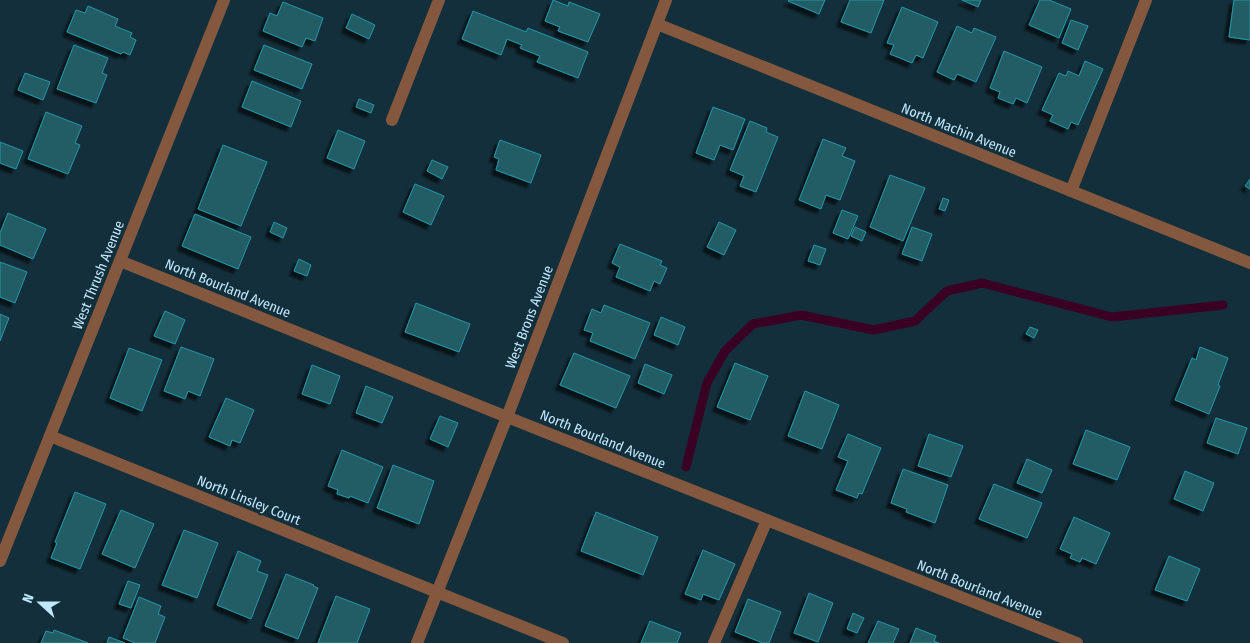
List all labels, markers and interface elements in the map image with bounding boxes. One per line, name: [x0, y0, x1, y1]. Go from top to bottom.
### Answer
street label: North Machin Avenue: [899, 100, 1019, 161]
street label: West Thrush Avenue: [69, 218, 128, 332]
street label: North Bourland Avenue: [163, 255, 293, 321]
street label: West Brons Avenue: [502, 263, 557, 371]
street label: North Bourland Avenue: [538, 406, 668, 472]
street label: North Linsley Court: [195, 472, 303, 529]
street label: North Bourland Avenue: [915, 556, 1045, 622]
north arrow: [15, 578, 65, 628]
text: N: [19, 592, 38, 605]

